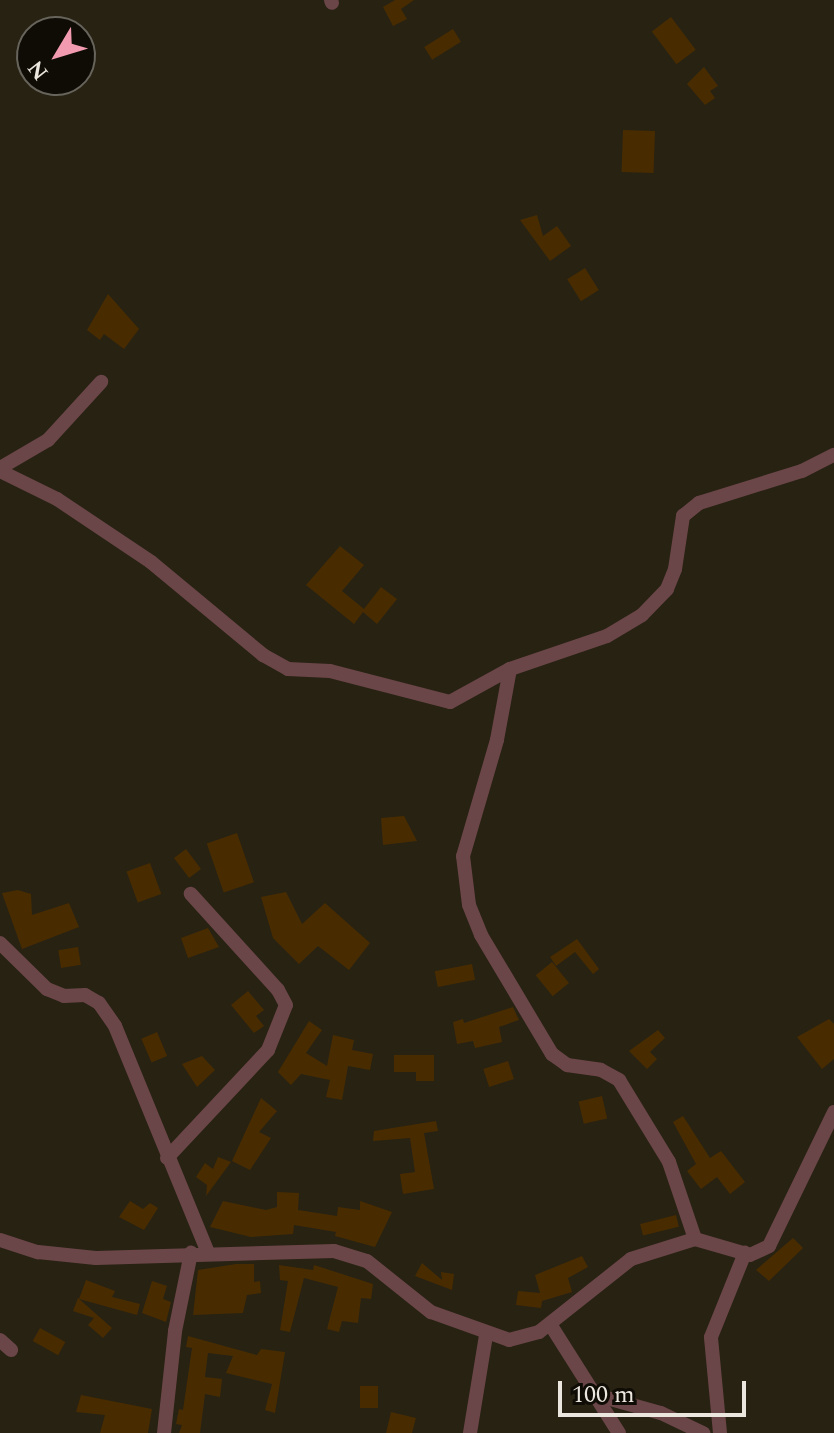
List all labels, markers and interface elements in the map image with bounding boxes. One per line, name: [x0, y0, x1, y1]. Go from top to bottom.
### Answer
north arrow: [16, 16, 96, 96]
text: N: [20, 53, 57, 87]
scale bar: [562, 1365, 750, 1415]
text: 100 m: [572, 1377, 635, 1413]

